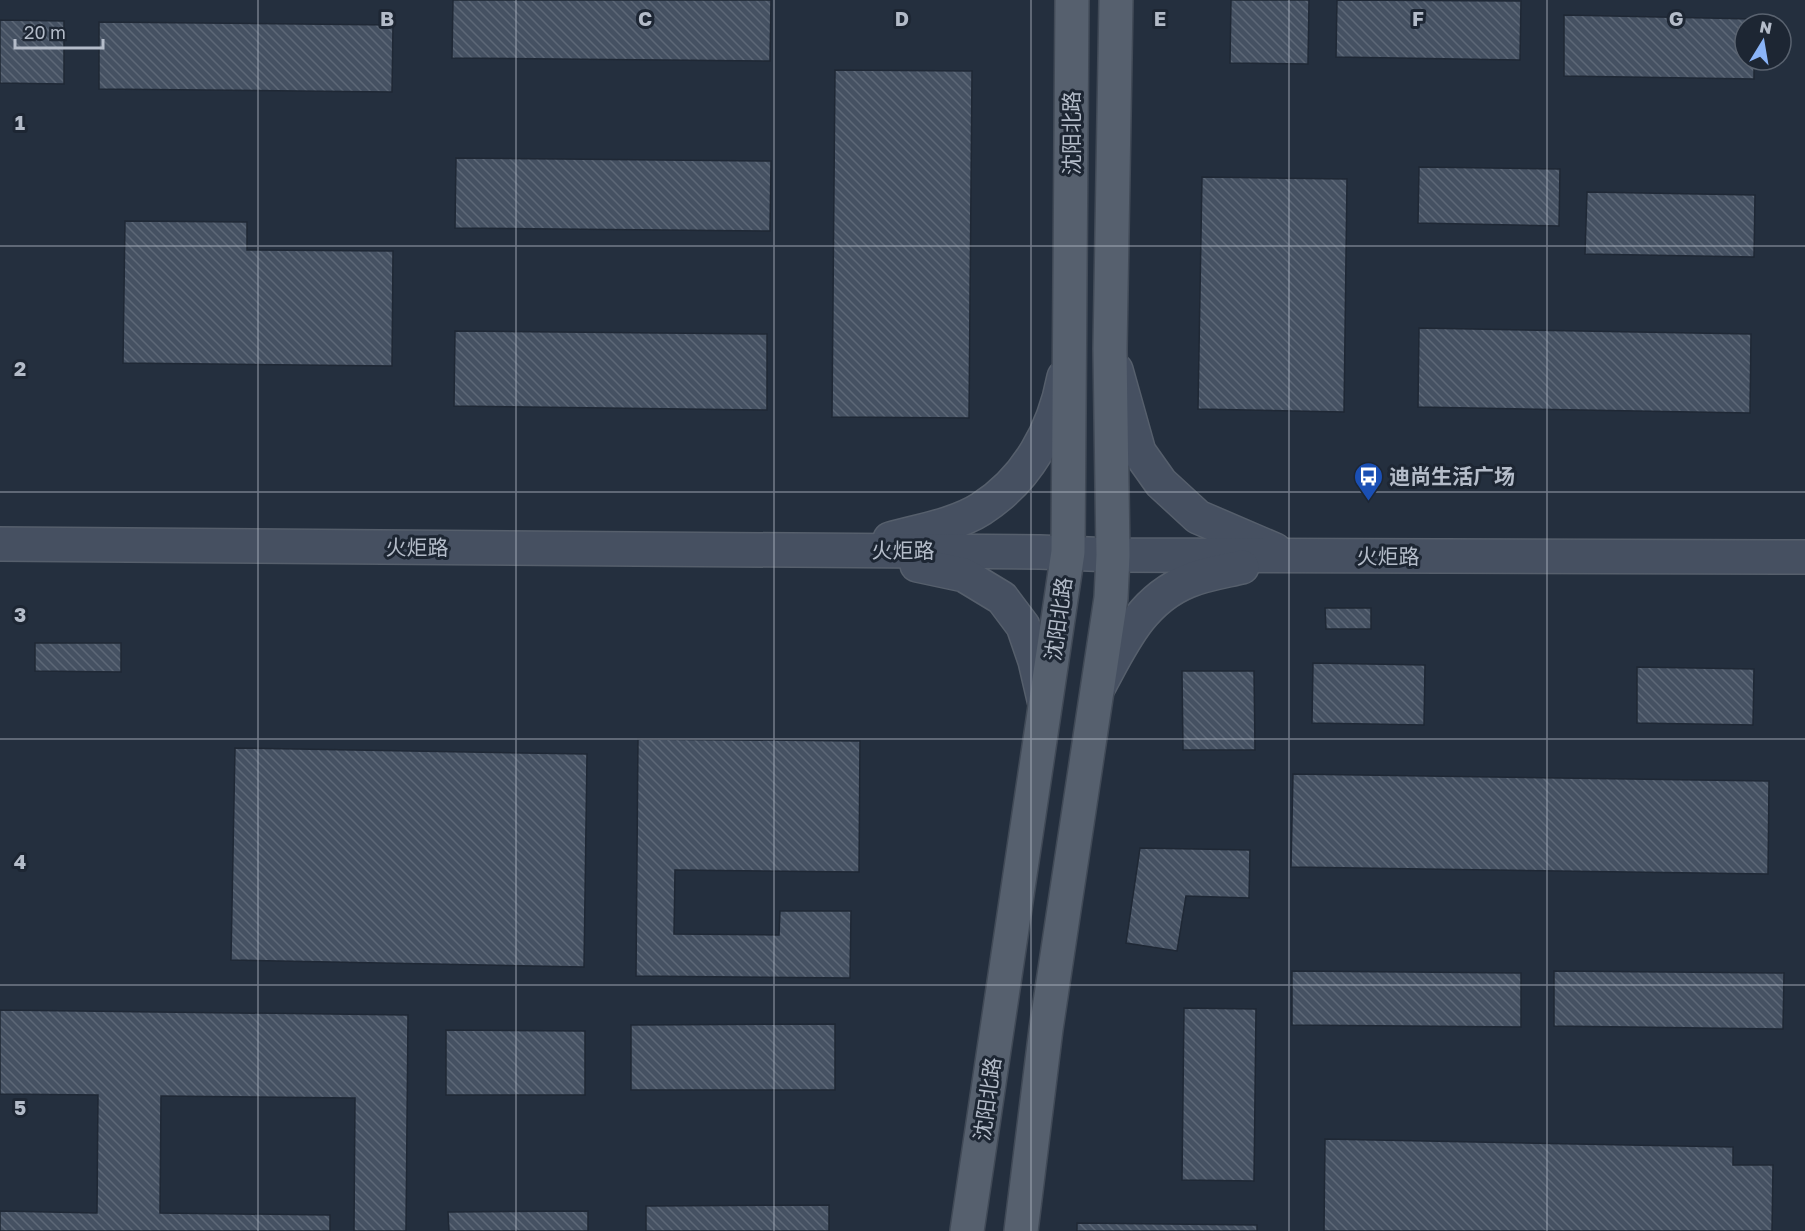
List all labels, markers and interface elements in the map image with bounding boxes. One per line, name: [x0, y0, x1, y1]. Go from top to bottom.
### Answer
text: B: [380, 6, 394, 30]
text: C: [638, 6, 652, 30]
text: D: [895, 6, 909, 30]
text: E: [1154, 6, 1166, 30]
text: F: [1412, 6, 1424, 30]
text: G: [1669, 6, 1683, 30]
scale bar: [15, 12, 104, 50]
north arrow: [1733, 12, 1793, 72]
text: N: [1758, 16, 1774, 38]
text: 20 m: [24, 21, 66, 43]
street label: 沈阳北路: [1058, 91, 1084, 175]
text: 1: [15, 110, 25, 134]
text: 2: [14, 356, 26, 380]
bus stop icon: 迪尚生活广场: [1352, 460, 1384, 502]
place label: 迪尚生活广场: [1389, 463, 1515, 489]
street label: 火炬路: [386, 534, 449, 560]
street label: 火炬路: [872, 537, 935, 563]
street label: 火炬路: [1357, 543, 1420, 569]
street label: 沈阳北路: [1039, 576, 1077, 662]
text: 3: [14, 602, 26, 626]
text: 4: [14, 849, 26, 873]
street label: 沈阳北路: [968, 1056, 1006, 1142]
text: 5: [14, 1095, 26, 1119]

